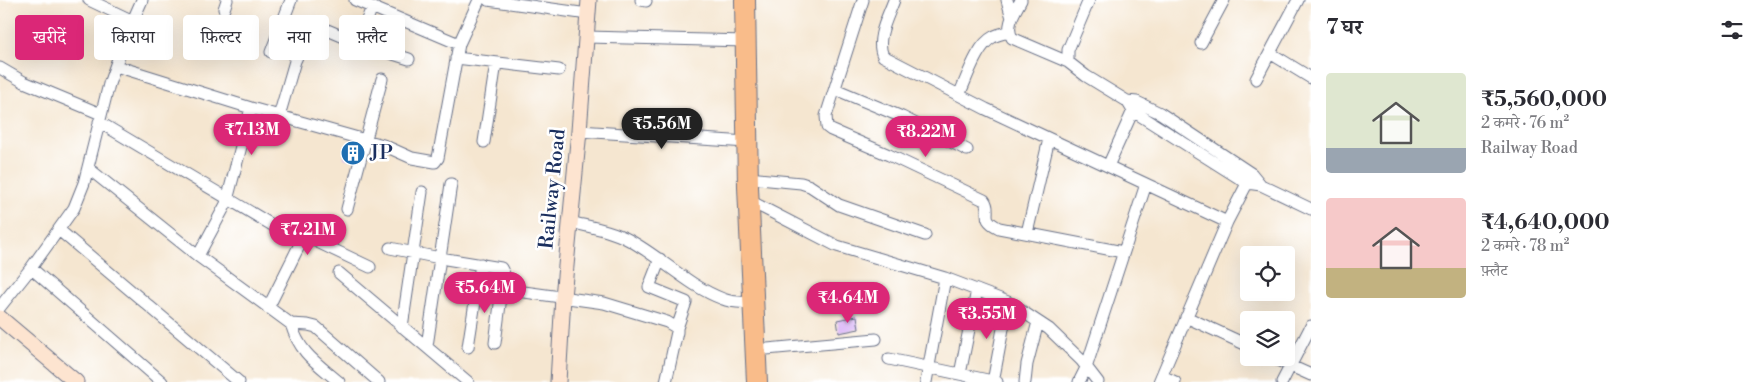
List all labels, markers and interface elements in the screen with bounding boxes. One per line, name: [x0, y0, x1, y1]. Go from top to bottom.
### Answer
chip: खरीदें: [15, 15, 84, 60]
chip: किराया: [94, 15, 173, 60]
chip: फ़िल्टर: [183, 15, 259, 60]
chip: नया: [269, 15, 329, 60]
chip: फ़्लैट: [339, 15, 405, 60]
text: 7 घर: [1326, 15, 1363, 41]
icon: filters: [1718, 16, 1746, 44]
text: ₹5,560,000: [1481, 87, 1607, 113]
icon: home: [1366, 93, 1426, 153]
pin: ₹5.56M: [621, 108, 703, 150]
text: 2 कमरे · 76 m²: [1481, 113, 1569, 133]
pin: ₹7.13M: [211, 114, 293, 156]
text: ₹5.56M: [633, 114, 691, 134]
pin: ₹8.22M: [885, 116, 967, 158]
text: ₹7.13M: [225, 120, 280, 140]
text: ₹8.22M: [896, 122, 956, 142]
street label: Railway Road: [534, 127, 572, 250]
text: Railway Road: [1481, 138, 1578, 158]
building icon: JP: [340, 140, 366, 166]
place label: JP: [369, 141, 393, 166]
text: ₹4,640,000: [1481, 210, 1609, 236]
pin: ₹7.21M: [267, 214, 349, 256]
icon: home: [1366, 218, 1426, 278]
text: ₹7.21M: [280, 220, 336, 240]
text: 2 कमरे · 78 m²: [1481, 236, 1569, 256]
map controls: [1240, 246, 1295, 366]
button: locate: [1240, 246, 1295, 301]
text: फ़्लैट: [1481, 261, 1508, 281]
pin: ₹5.64M: [444, 272, 526, 314]
text: ₹5.64M: [455, 278, 515, 298]
pin: ₹4.64M: [807, 282, 889, 324]
text: ₹4.64M: [818, 288, 878, 308]
pin: ₹3.55M: [946, 298, 1028, 340]
text: ₹3.55M: [958, 304, 1016, 324]
button: layers: [1240, 311, 1295, 366]

